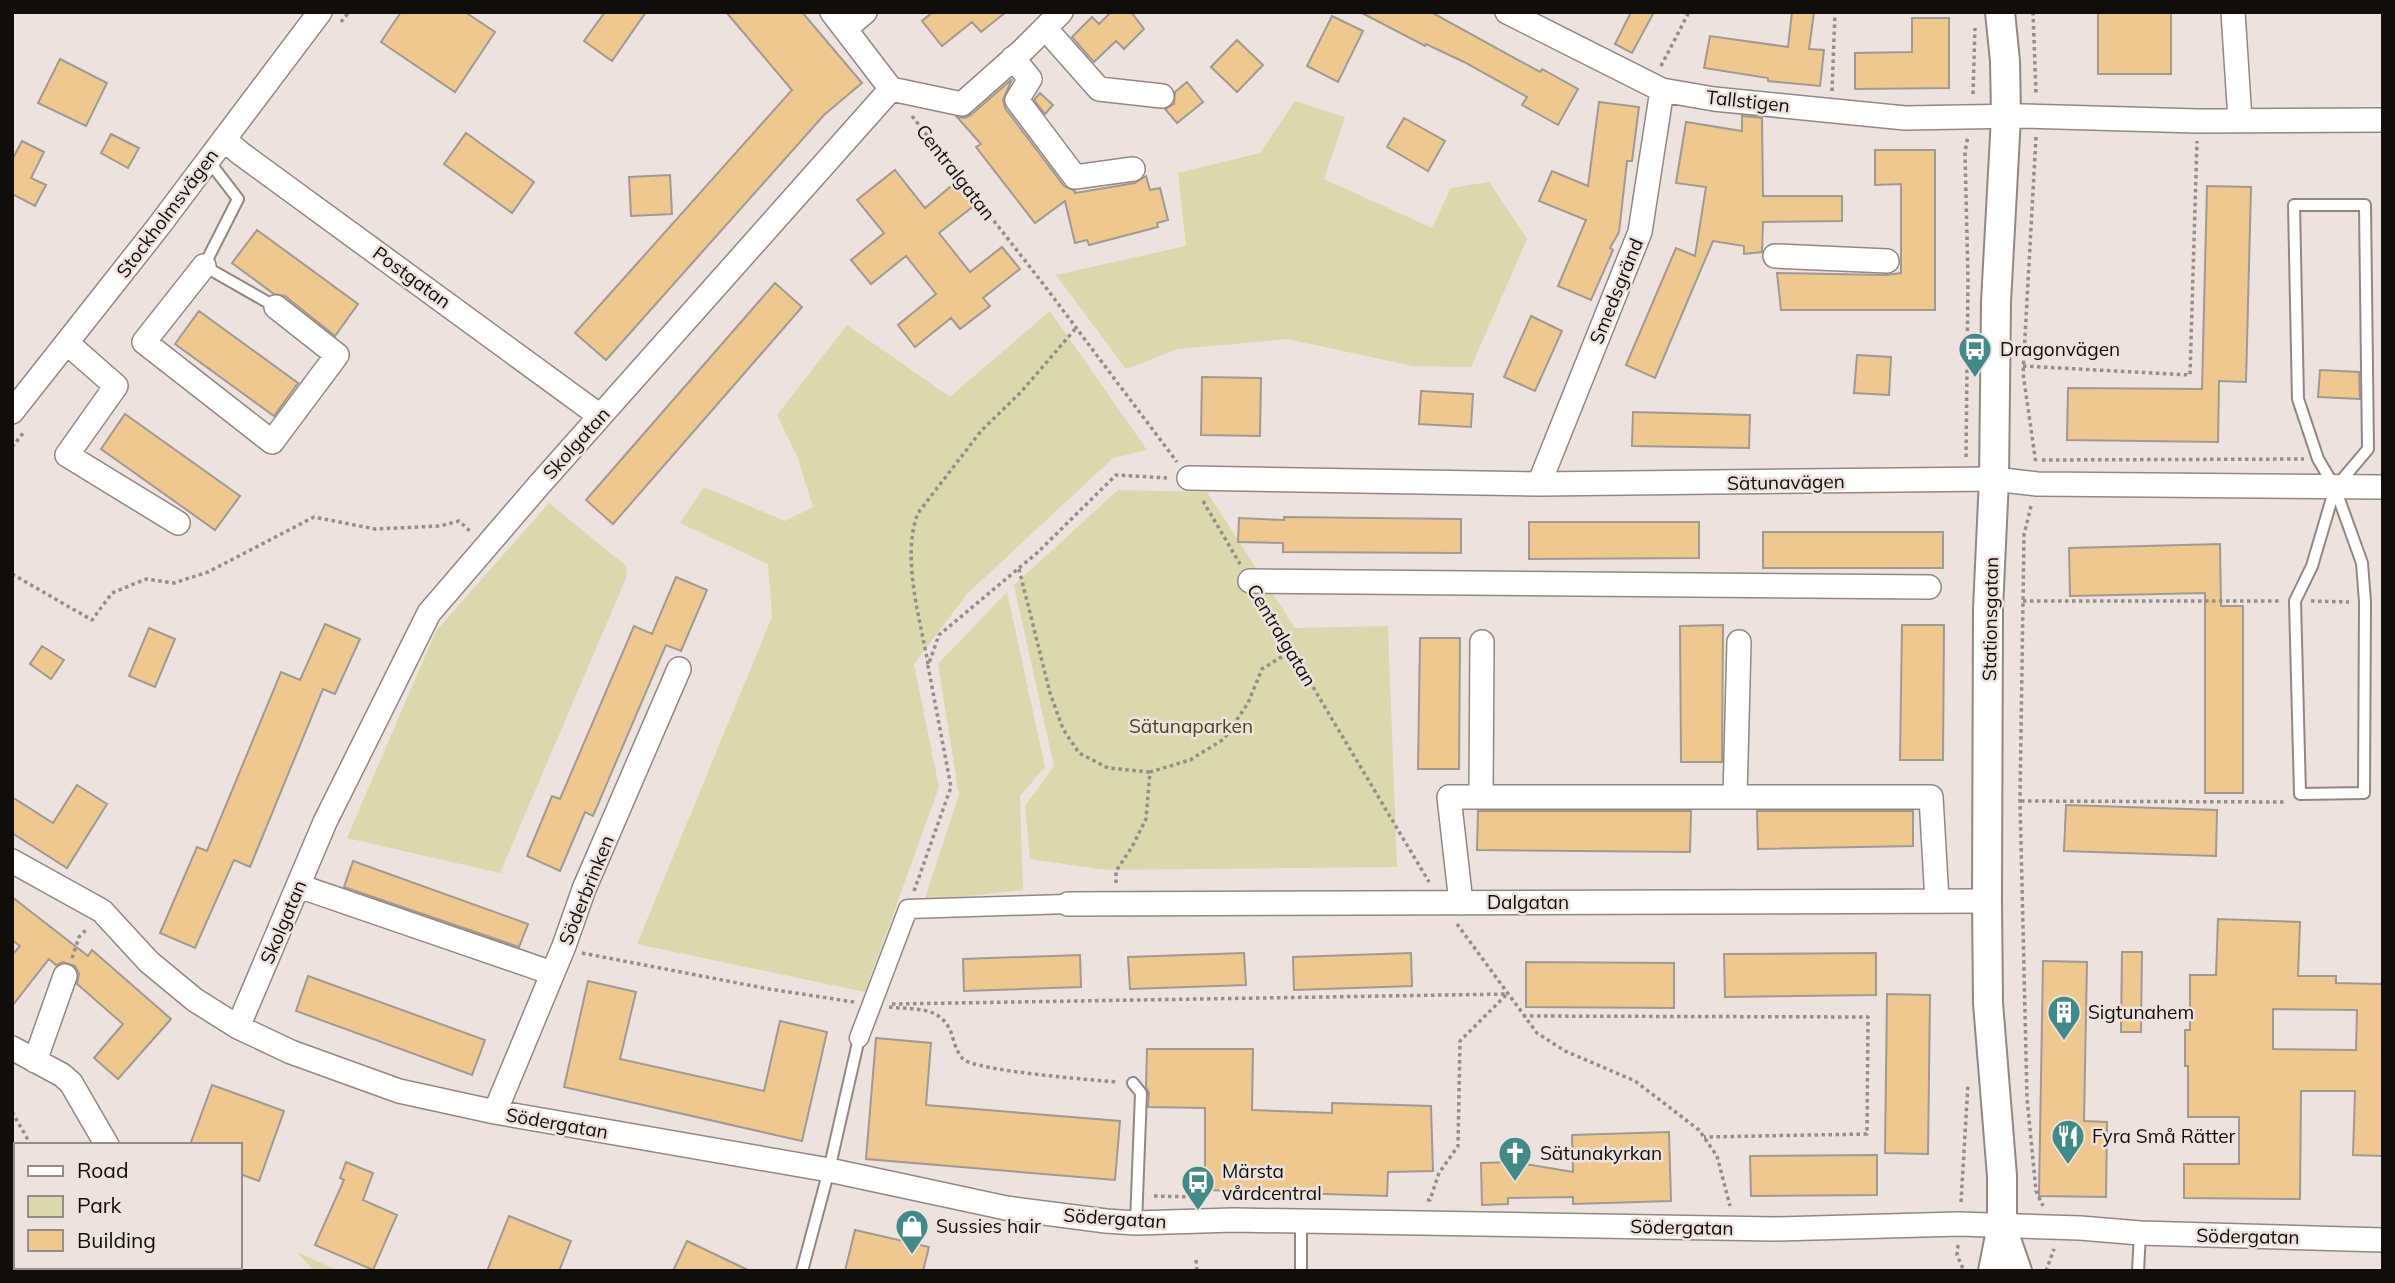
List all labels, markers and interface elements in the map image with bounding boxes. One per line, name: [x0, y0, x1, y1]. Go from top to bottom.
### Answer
street label: Tallstigen: [1705, 85, 1791, 117]
street label: Centralgatan: [911, 119, 1001, 225]
street label: Stockholmsvägen: [111, 144, 223, 282]
street label: Smedsgränd: [1584, 235, 1648, 347]
street label: Postgatan: [368, 241, 456, 313]
bus stop icon: Dragonvägen: [1956, 330, 1994, 379]
place label: Dragonvägen: [2000, 337, 2120, 361]
street label: Skolgatan: [537, 402, 615, 484]
street label: Sätunavägen: [1727, 469, 1845, 495]
street label: Stationsgatan: [1977, 557, 2003, 681]
street label: Centralgatan: [1242, 579, 1322, 691]
park label: Sätunaparken: [1129, 714, 1253, 738]
street label: Söderbrinken: [553, 832, 619, 948]
street label: Skolgatan: [255, 876, 311, 968]
street label: Dalgatan: [1487, 890, 1569, 914]
building icon: Sigtunahem: [2045, 993, 2083, 1042]
place label: Sigtunahem: [2088, 1000, 2194, 1024]
street label: Södergatan: [504, 1102, 610, 1144]
restaurant icon: Fyra Små Rätter: [2049, 1117, 2087, 1166]
place label: Fyra Små Rätter: [2092, 1124, 2236, 1148]
church icon: Sätunakyrkan: [1496, 1134, 1534, 1183]
place label: Sätunakyrkan: [1540, 1141, 1662, 1165]
legend: [14, 1143, 242, 1269]
text: Road: [77, 1157, 128, 1183]
place label: Märsta vårdcentral: [1222, 1159, 1322, 1205]
bus stop icon: Märsta vårdcentral: [1179, 1163, 1217, 1212]
text: Park: [77, 1192, 121, 1218]
street label: Södergatan: [1063, 1202, 1167, 1234]
shop icon: Sussies hair: [893, 1207, 931, 1256]
place label: Sussies hair: [936, 1214, 1041, 1238]
street label: Södergatan: [1630, 1214, 1734, 1240]
street label: Södergatan: [2196, 1223, 2300, 1249]
text: Building: [77, 1227, 156, 1253]

